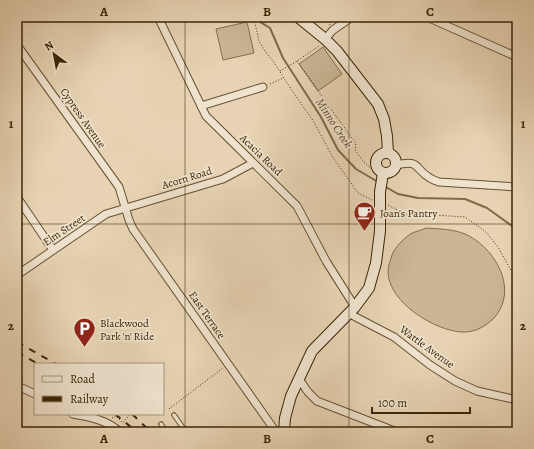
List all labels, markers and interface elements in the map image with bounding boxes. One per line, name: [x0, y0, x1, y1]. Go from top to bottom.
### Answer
text: A: [99, 3, 109, 20]
text: B: [263, 3, 271, 20]
text: C: [426, 3, 434, 20]
north arrow: [34, 34, 74, 74]
text: N: [42, 37, 56, 54]
street label: Cypress Avenue: [57, 85, 109, 151]
water label: Minno Creek: [312, 95, 356, 152]
text: 1: [9, 115, 14, 132]
text: 1: [521, 115, 526, 132]
street label: Acacia Road: [236, 130, 286, 179]
street label: Acorn Road: [159, 163, 214, 193]
cafe icon: Joan's Pantry: [352, 200, 378, 233]
place label: Joan's Pantry: [380, 206, 437, 221]
street label: Elm Street: [40, 210, 88, 250]
street label: East Terrace: [185, 288, 229, 342]
parking icon: Blackwood Park 'n' Ride: [72, 316, 98, 349]
place label: Blackwood Park 'n' Ride: [100, 316, 154, 344]
text: 2: [8, 317, 15, 334]
text: 2: [520, 317, 527, 334]
street label: Wattle Avenue: [396, 321, 457, 372]
legend: [34, 363, 164, 415]
text: Road: [70, 371, 96, 387]
scale bar: [372, 389, 470, 415]
text: Railway: [70, 391, 109, 407]
text: 100 m: [378, 395, 407, 411]
text: A: [99, 430, 109, 447]
text: B: [263, 430, 271, 447]
text: C: [426, 430, 434, 447]

